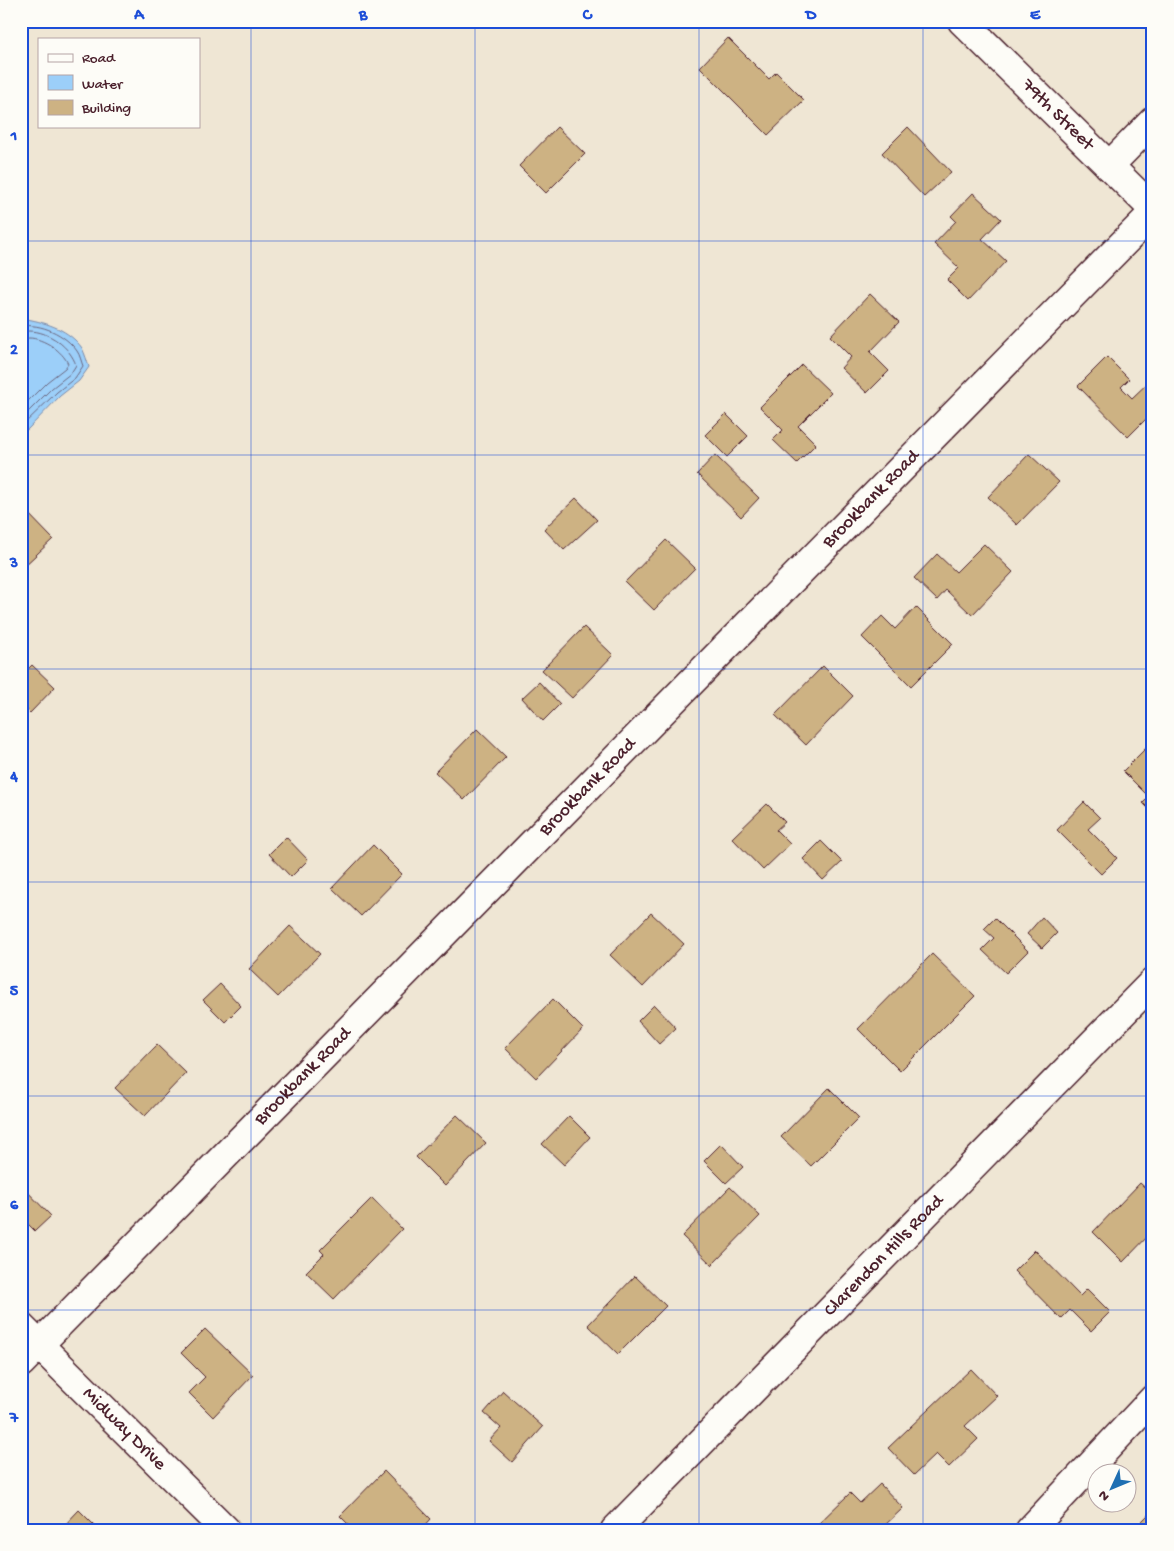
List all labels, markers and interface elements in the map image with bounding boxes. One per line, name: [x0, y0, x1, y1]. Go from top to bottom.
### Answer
text: A: [133, 7, 145, 26]
text: B: [358, 7, 368, 26]
text: C: [582, 7, 593, 26]
text: D: [804, 7, 817, 26]
text: E: [1030, 7, 1041, 26]
legend: [38, 38, 200, 128]
text: Road: [82, 50, 116, 68]
street label: 79th Street: [1016, 74, 1100, 157]
text: Water: [82, 76, 124, 94]
text: Building: [81, 100, 131, 118]
text: 1: [10, 128, 17, 147]
text: 2: [10, 342, 18, 361]
street label: Brookbank Road: [817, 444, 926, 554]
text: 3: [9, 555, 18, 574]
street label: Brookbank Road: [534, 732, 643, 842]
text: 4: [9, 769, 18, 788]
text: 5: [10, 983, 19, 1002]
street label: Brookbank Road: [249, 1021, 358, 1131]
street label: Clarendon Hills Road: [819, 1189, 950, 1322]
text: 6: [10, 1197, 19, 1216]
street label: Midway Drive: [77, 1382, 171, 1476]
text: 7: [9, 1410, 19, 1429]
north arrow: [1086, 1464, 1136, 1514]
text: N: [1095, 1486, 1114, 1504]

